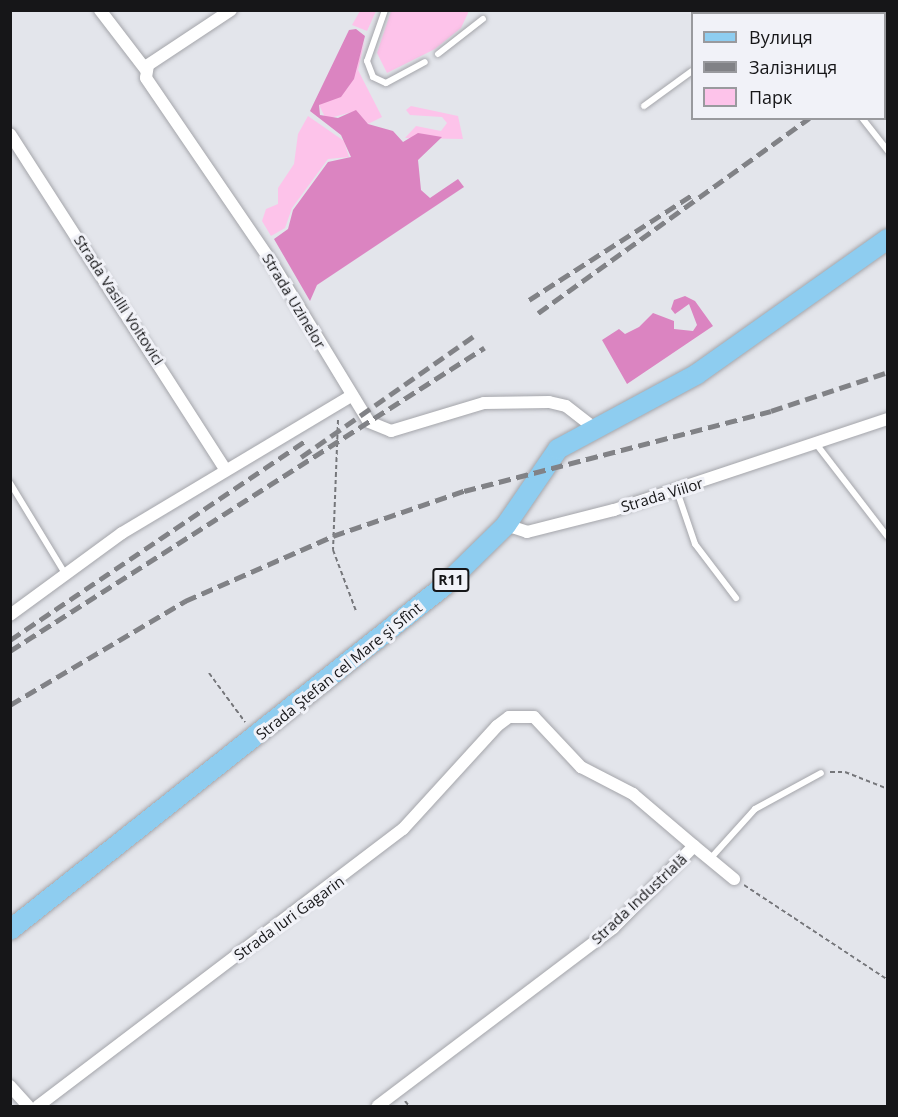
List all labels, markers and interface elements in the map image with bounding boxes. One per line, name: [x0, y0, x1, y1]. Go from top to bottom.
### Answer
legend: [691, 12, 886, 120]
text: Вулиця: [749, 25, 813, 49]
text: Залізниця: [749, 55, 837, 79]
text: Парк: [749, 85, 792, 109]
street label: Strada Vasilii Voitovici: [70, 232, 168, 368]
street label: Strada Uzinelor: [259, 250, 329, 352]
street label: Strada Viilor: [619, 474, 705, 516]
road number: R11: [432, 569, 470, 591]
street label: Strada Ştefan cel Mare şi Sfînt: [253, 599, 425, 743]
street label: Strada Industrială: [587, 850, 691, 948]
street label: Strada Iuri Gagarin: [231, 872, 347, 964]

